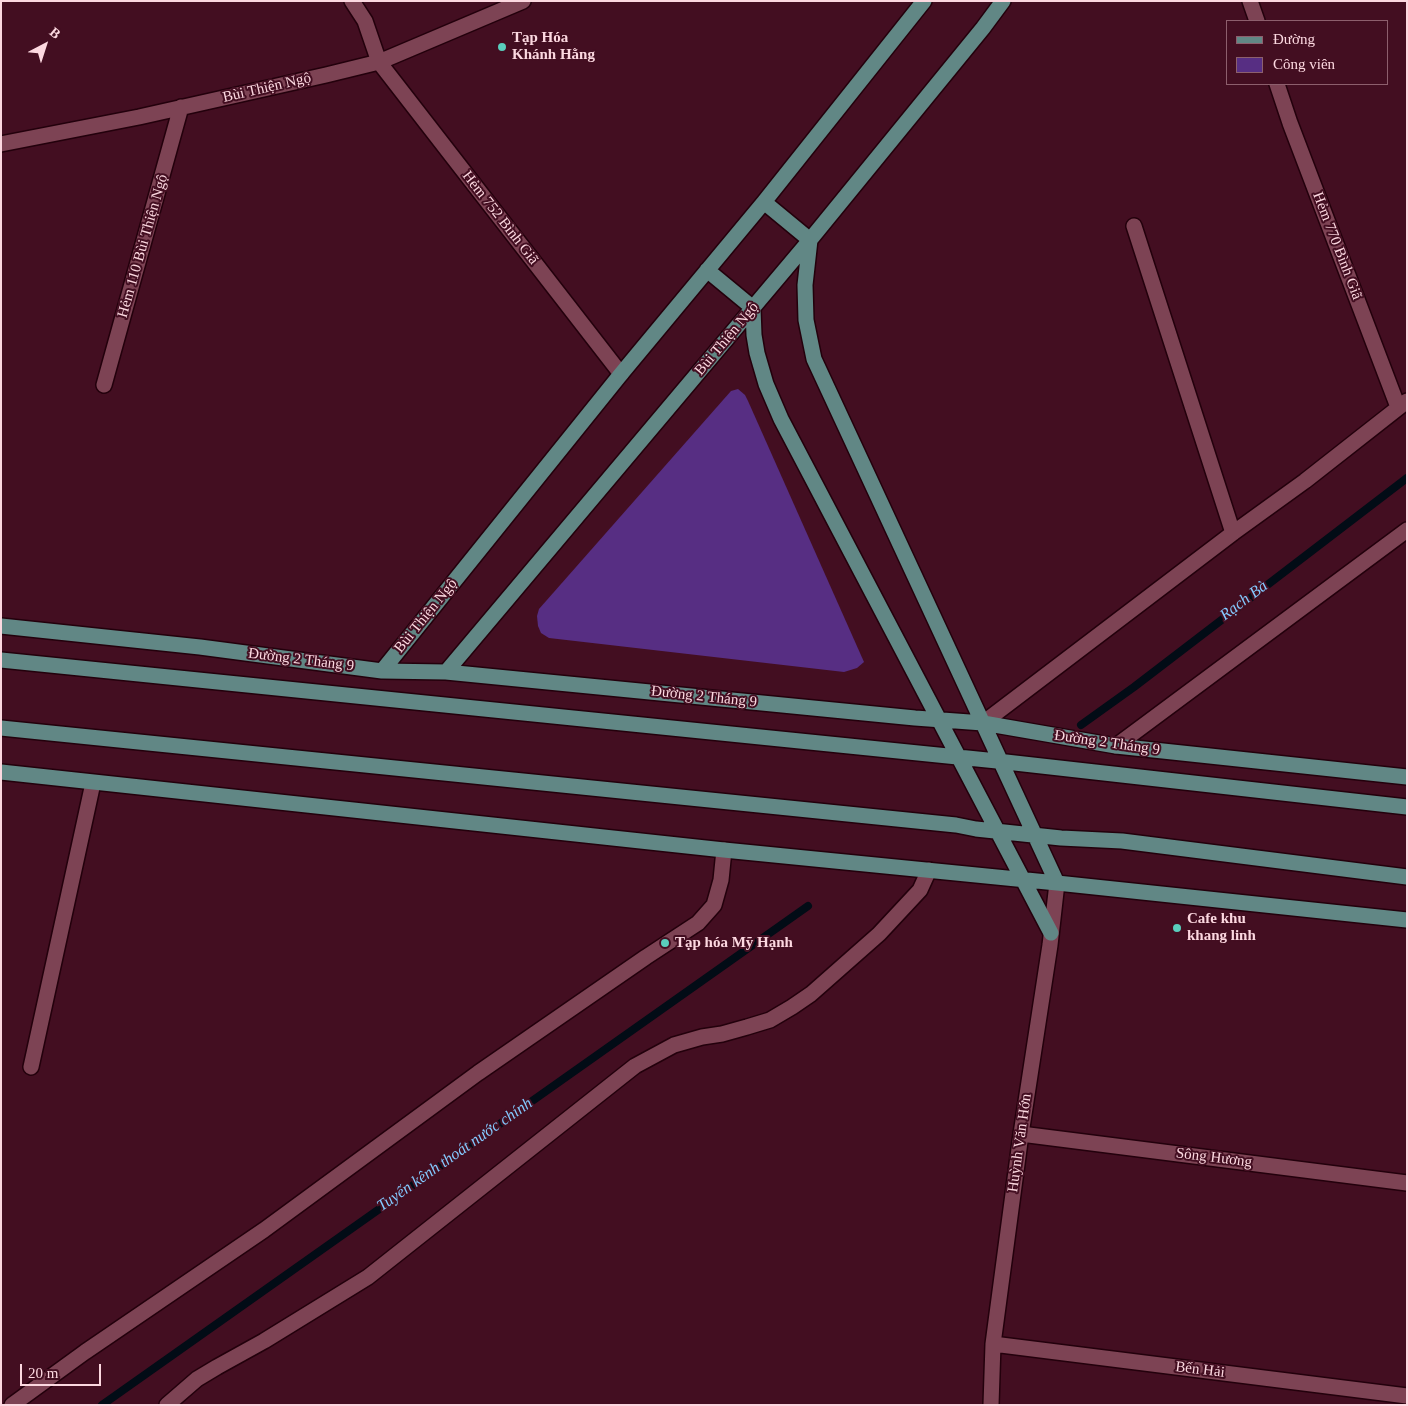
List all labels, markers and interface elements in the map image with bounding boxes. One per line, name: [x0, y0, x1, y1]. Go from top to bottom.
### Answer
north arrow: [20, 20, 70, 70]
legend: [1226, 20, 1388, 85]
text: B: [47, 24, 63, 42]
place label: Tạp Hóa Khánh Hằng: [512, 29, 595, 64]
text: Đường: [1273, 31, 1315, 47]
marker: Tạp Hóa Khánh Hằng: [496, 41, 508, 53]
text: Công viên: [1273, 56, 1335, 72]
street label: Bùi Thiện Ngộ: [221, 69, 313, 107]
street label: Hẻm 752 Bình Giã: [458, 168, 542, 268]
street label: Hẻm 110 Bùi Thiện Ngộ: [114, 172, 172, 320]
street label: Hẻm 770 Bình Giã: [1308, 190, 1366, 302]
street label: Bùi Thiện Ngộ: [691, 299, 763, 379]
street label: Bùi Thiện Ngộ: [391, 575, 461, 657]
water label: Rạch Bà: [1216, 577, 1272, 625]
street label: Đường 2 Tháng 9: [247, 645, 355, 675]
street label: Đường 2 Tháng 9: [650, 682, 758, 712]
street label: Đường 2 Tháng 9: [1053, 727, 1161, 759]
place label: Cafe khu khang linh: [1187, 910, 1256, 945]
marker: Cafe khu khang linh: [1171, 922, 1183, 934]
place label: Tạp hóa Mỹ Hạnh: [675, 934, 793, 952]
marker: Tạp hóa Mỹ Hạnh: [659, 937, 671, 949]
street label: Huỳnh Văn Hớn: [1004, 1092, 1036, 1194]
water label: Tuyến kênh thoát nước chính: [374, 1094, 536, 1216]
street label: Sông Hương: [1175, 1144, 1253, 1172]
scale bar: [22, 1354, 104, 1386]
street label: Bến Hải: [1174, 1358, 1226, 1382]
text: 20 m: [28, 1365, 58, 1381]

